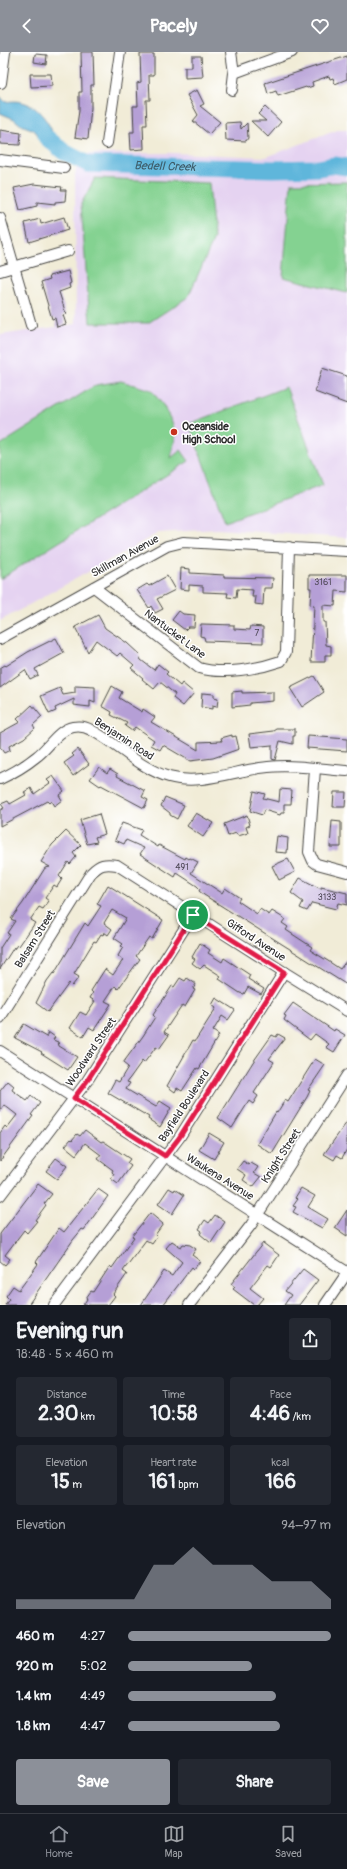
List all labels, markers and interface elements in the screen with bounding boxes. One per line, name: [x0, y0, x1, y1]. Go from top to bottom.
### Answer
icon: back: [16, 15, 38, 37]
text: Pacely: [150, 15, 197, 38]
icon: heart: [309, 15, 331, 37]
water label: Bedell Creek: [134, 158, 197, 174]
place label: Oceanside High School: [182, 420, 236, 446]
marker: Oceanside High School: [169, 427, 179, 437]
street label: Skillman Avenue: [89, 532, 162, 580]
house number: 3161: [314, 577, 332, 588]
street label: Nantucket Lane: [142, 607, 209, 662]
house number: 7: [255, 628, 260, 639]
street label: Benjamin Road: [92, 715, 156, 763]
house number: 491: [175, 862, 189, 873]
house number: 3133: [318, 892, 336, 903]
pin: [176, 898, 210, 932]
icon: arrive: [182, 904, 204, 926]
street label: Balsam Street: [12, 907, 58, 970]
street label: Gifford Avenue: [224, 916, 288, 964]
street label: Woodward Street: [63, 1015, 119, 1089]
street label: Bayfield Boulevard: [156, 1068, 212, 1144]
street label: Knight Street: [259, 1126, 304, 1186]
street label: Waukena Avenue: [184, 1151, 257, 1203]
text: Evening run: [16, 1317, 124, 1345]
button: share: [289, 1318, 331, 1360]
text: 18:48 · 5 × 460 m: [16, 1346, 113, 1362]
text: Distance: [46, 1388, 87, 1401]
text: Time: [162, 1388, 185, 1401]
text: Pace: [270, 1388, 291, 1401]
text: 2.30: [38, 1401, 78, 1426]
text: 10:58: [150, 1401, 197, 1426]
text: 4:46: [250, 1401, 290, 1426]
text: km: [78, 1410, 95, 1423]
text: /km: [290, 1410, 311, 1423]
text: Elevation: [46, 1456, 87, 1469]
text: Heart rate: [150, 1456, 197, 1469]
text: kcal: [272, 1456, 289, 1469]
text: 15: [51, 1469, 70, 1494]
text: 161: [148, 1469, 176, 1494]
text: 166: [265, 1469, 296, 1494]
text: m: [70, 1478, 82, 1491]
text: bpm: [176, 1478, 199, 1491]
text: Elevation: [16, 1517, 66, 1533]
text: 94–97 m: [281, 1517, 331, 1533]
text: 460 m: [16, 1628, 54, 1644]
text: 4:27: [80, 1628, 105, 1644]
text: 920 m: [16, 1658, 53, 1674]
text: 5:02: [80, 1658, 107, 1674]
text: 1.4 km: [16, 1688, 51, 1704]
text: 4:49: [80, 1688, 105, 1704]
text: 1.8 km: [16, 1718, 50, 1734]
text: 4:47: [80, 1718, 105, 1734]
button: Save: [16, 1759, 170, 1805]
button: Share: [178, 1759, 331, 1805]
tab: Home: [45, 1823, 73, 1860]
tab: Map: [163, 1823, 185, 1860]
tab: Saved: [275, 1823, 302, 1860]

